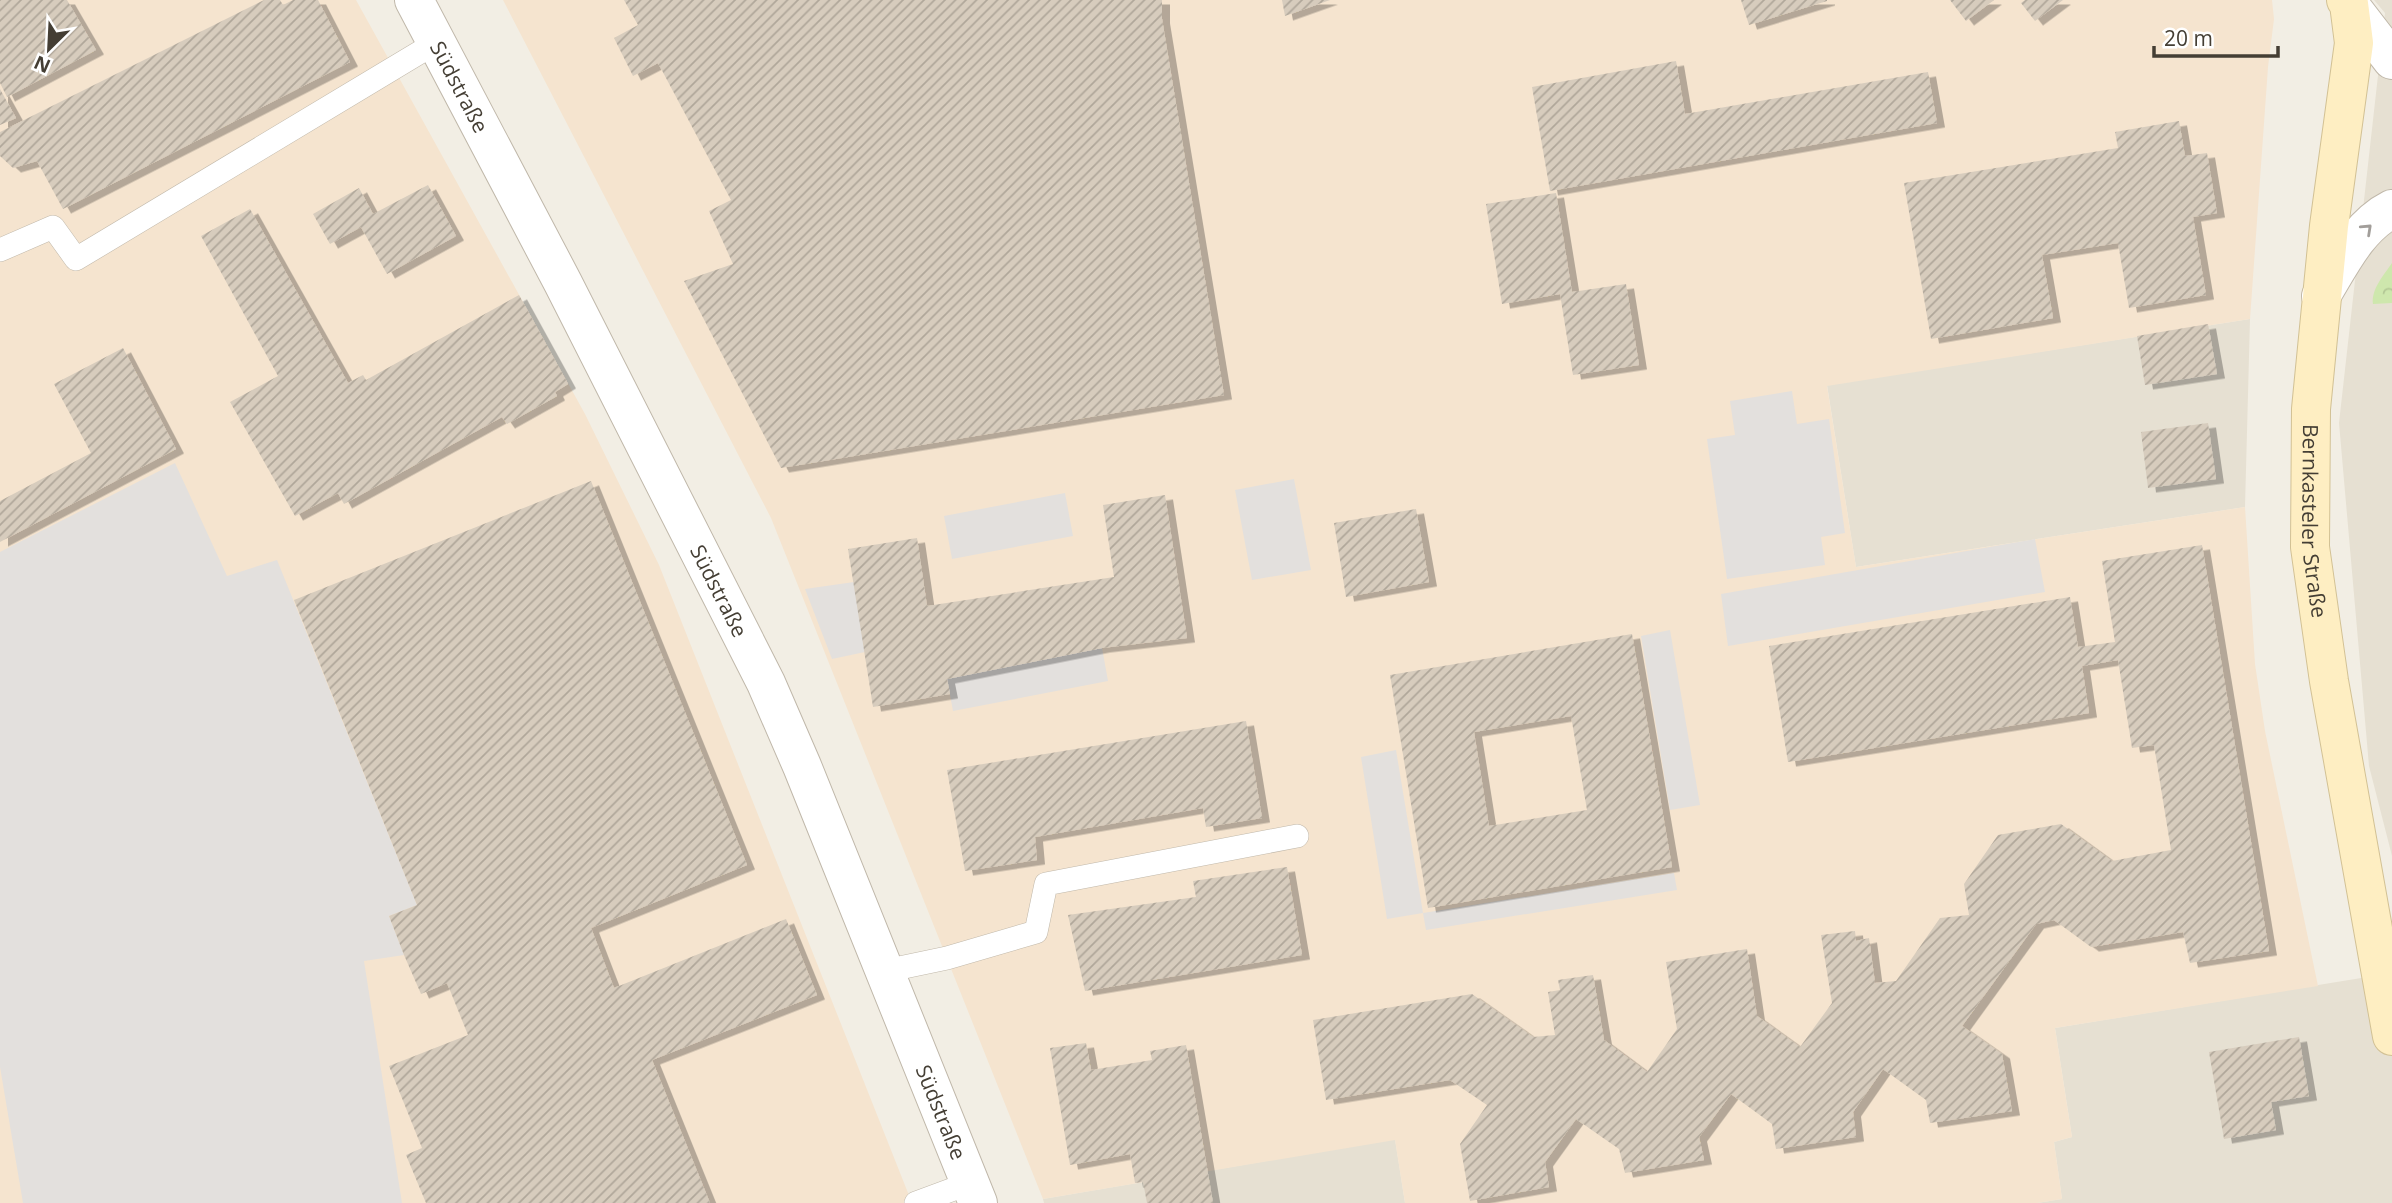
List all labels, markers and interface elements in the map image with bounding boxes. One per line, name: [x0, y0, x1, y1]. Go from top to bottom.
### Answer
north arrow: [14, 14, 84, 84]
scale bar: [2154, 14, 2278, 58]
text: 20 m: [2164, 24, 2213, 52]
street label: Südstraße: [424, 36, 495, 137]
text: N: [30, 50, 54, 80]
one-way arrow: [2359, 225, 2372, 238]
street label: Bernkasteler Straße: [2296, 424, 2334, 619]
street label: Südstraße: [684, 540, 754, 642]
street label: Südstraße: [910, 1061, 973, 1164]

